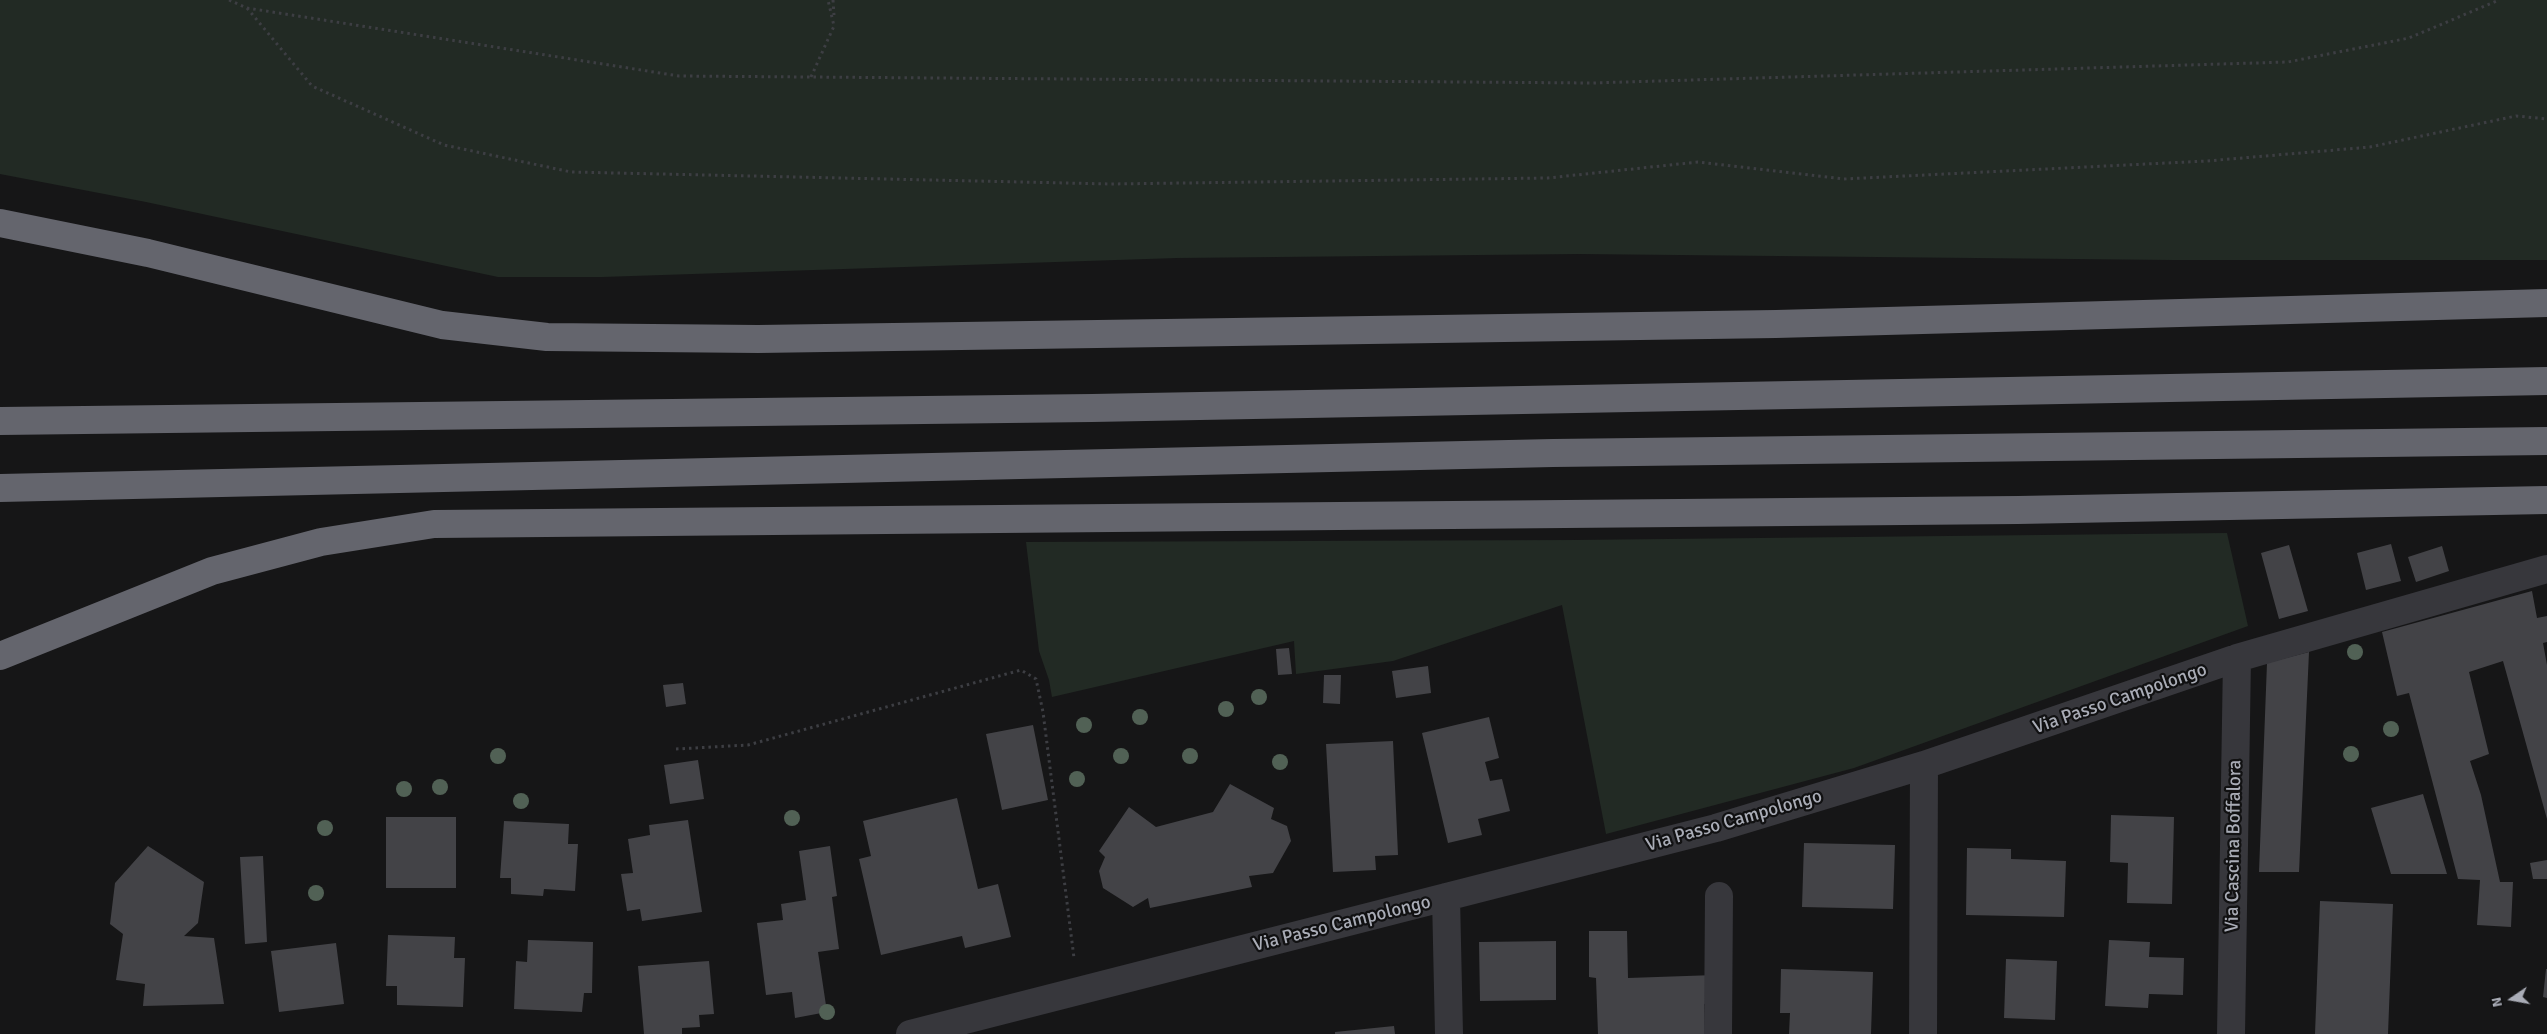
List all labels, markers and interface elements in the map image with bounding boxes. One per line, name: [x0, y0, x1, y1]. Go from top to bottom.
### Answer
street label: Via Passo Campolongo: [2030, 659, 2210, 739]
street label: Via Cascina Boffalora: [2221, 760, 2247, 932]
street label: Via Passo Campolongo: [1643, 785, 1825, 857]
street label: Via Passo Campolongo: [1251, 891, 1433, 957]
north arrow: [2487, 974, 2537, 1024]
text: N: [2488, 996, 2506, 1009]

